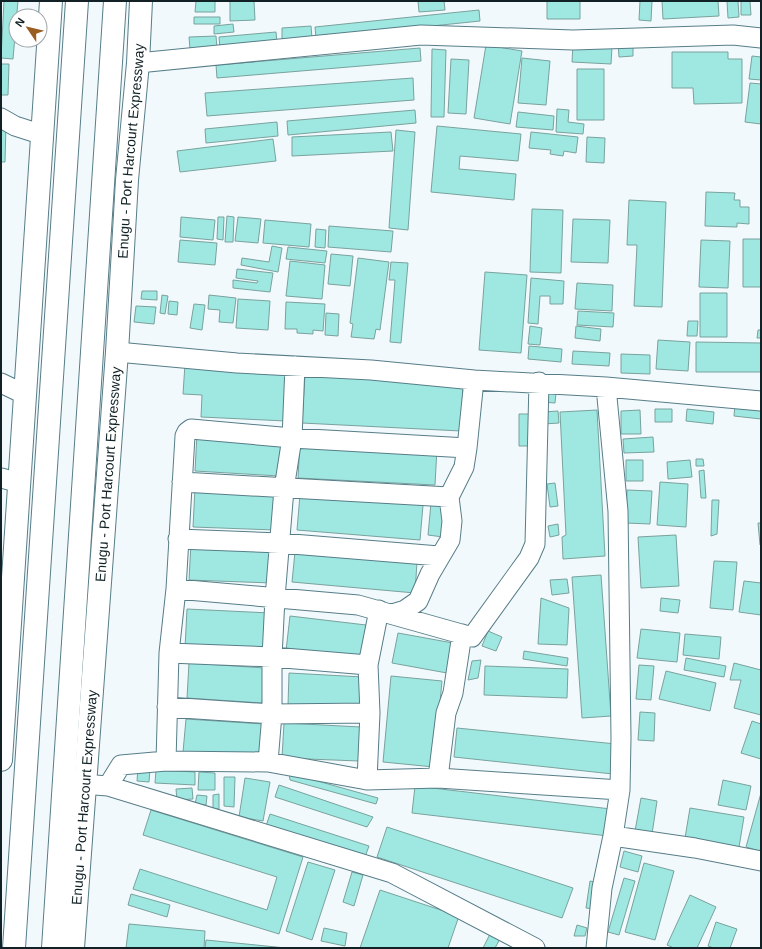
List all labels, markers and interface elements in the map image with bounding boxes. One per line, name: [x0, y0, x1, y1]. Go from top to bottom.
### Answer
north arrow: [8, 8, 48, 48]
text: N: [13, 16, 27, 29]
street label: Enugu - Port Harcourt Expressway: [114, 43, 147, 259]
street label: Enugu - Port Harcourt Expressway: [92, 366, 124, 582]
street label: Enugu - Port Harcourt Expressway: [68, 689, 100, 906]

